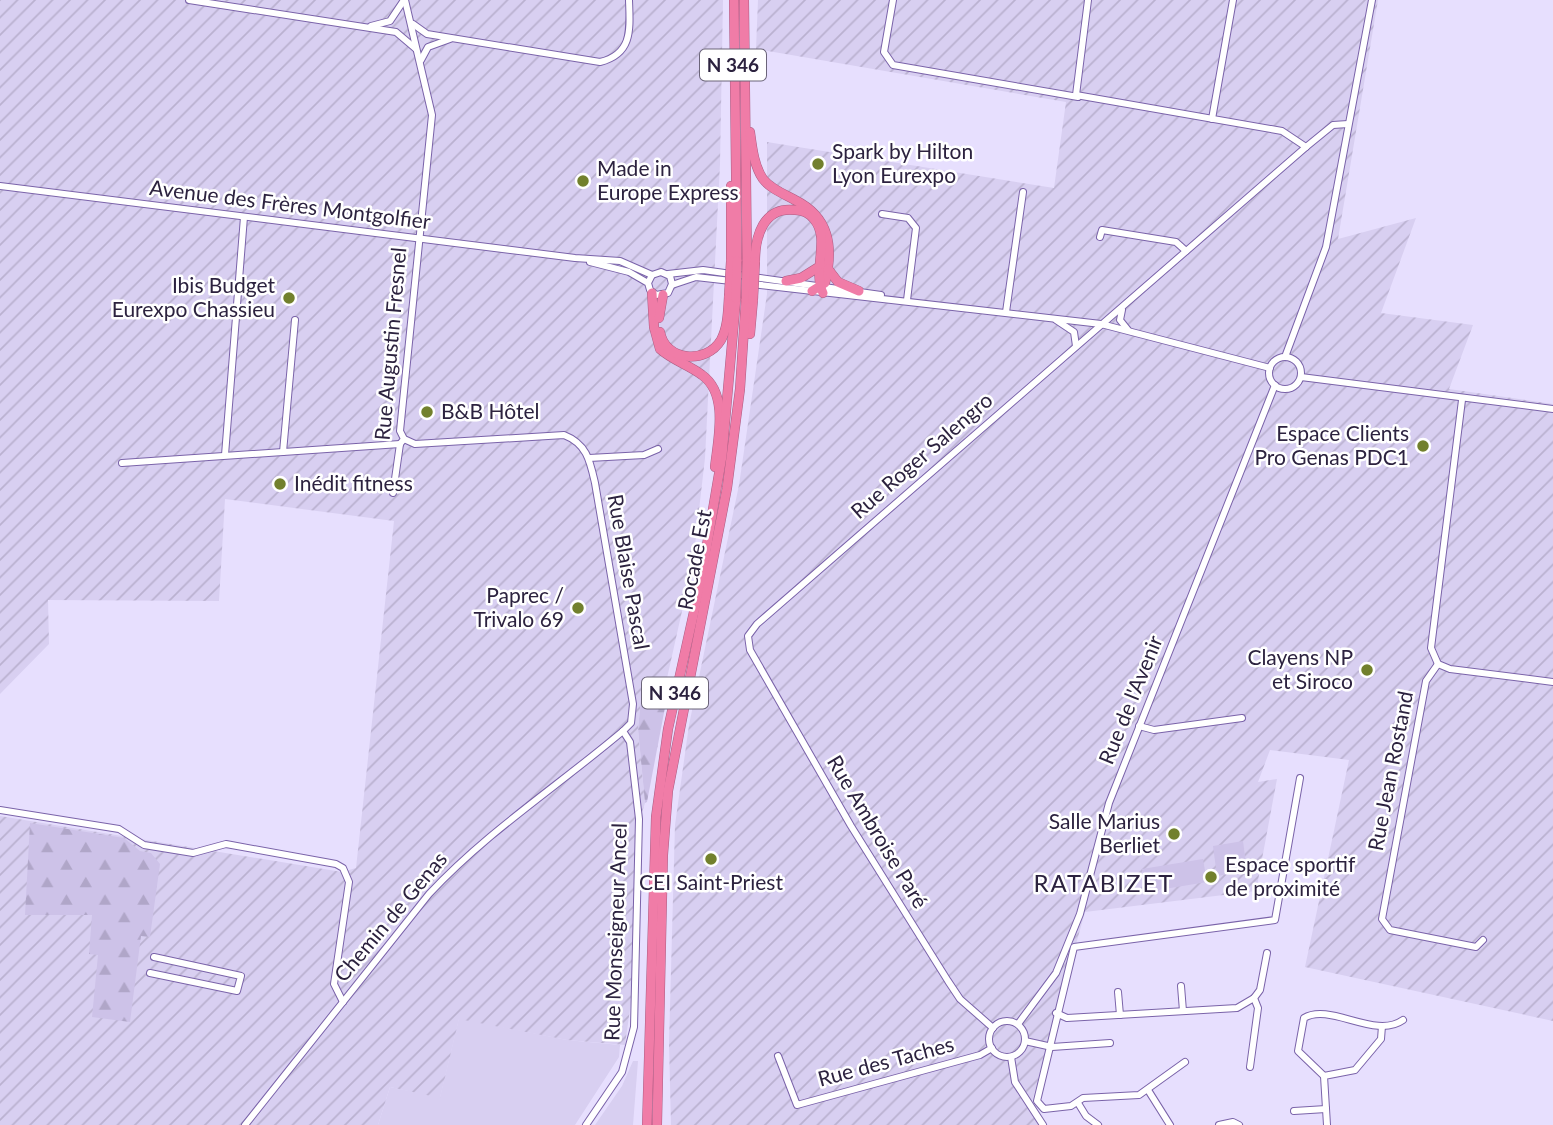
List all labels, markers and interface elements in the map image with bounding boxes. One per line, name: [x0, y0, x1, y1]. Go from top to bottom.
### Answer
road number: N 346: [700, 50, 766, 80]
place label: Spark by Hilton Lyon Eurexpo: [832, 138, 973, 187]
place label: Made in Europe Express: [597, 155, 739, 204]
marker: Spark by Hilton Lyon Eurexpo: [810, 156, 826, 172]
marker: Made in Europe Express: [575, 173, 591, 189]
street label: Avenue des Frères Montgolfier: [148, 174, 432, 233]
street label: Rue Augustin Fresnel: [369, 246, 410, 441]
place label: Ibis Budget Eurexpo Chassieu: [112, 272, 275, 321]
marker: Ibis Budget Eurexpo Chassieu: [281, 290, 297, 306]
street label: Rue Roger Salengro: [845, 387, 997, 523]
place label: B&B Hôtel: [441, 398, 539, 423]
marker: B&B Hôtel: [419, 404, 435, 420]
place label: Espace Clients Pro Genas PDC1: [1254, 420, 1409, 469]
marker: Espace Clients Pro Genas PDC1: [1415, 438, 1431, 454]
place label: Inédit fitness: [294, 470, 413, 495]
marker: Inédit fitness: [272, 476, 288, 492]
street label: Rue Blaise Pascal: [603, 492, 655, 651]
street label: Rocade Est: [672, 507, 716, 612]
place label: Paprec / Trivalo 69: [474, 582, 564, 631]
marker: Paprec / Trivalo 69: [570, 600, 586, 616]
street label: Rue de l'Avenir: [1092, 631, 1167, 767]
place label: Clayens NP et Siroco: [1247, 644, 1353, 693]
marker: Clayens NP et Siroco: [1359, 662, 1375, 678]
road number: N 346: [642, 678, 708, 708]
street label: Rue Jean Rostand: [1362, 689, 1417, 853]
street label: Rue Ambroise Paré: [823, 750, 934, 912]
place label: Salle Marius Berliet: [1049, 808, 1160, 857]
street label: Rue Monseigneur Ancel: [598, 823, 631, 1041]
marker: Salle Marius Berliet: [1166, 826, 1182, 842]
street label: Chemin de Genas: [328, 846, 451, 986]
marker: CEI Saint-Priest: [703, 851, 719, 867]
place label: Espace sportif de proximité: [1225, 851, 1356, 900]
district label: RATABIZET: [1033, 868, 1175, 897]
place label: CEI Saint-Priest: [639, 869, 783, 894]
marker: Espace sportif de proximité: [1203, 869, 1219, 885]
street label: Rue des Taches: [815, 1030, 956, 1091]

